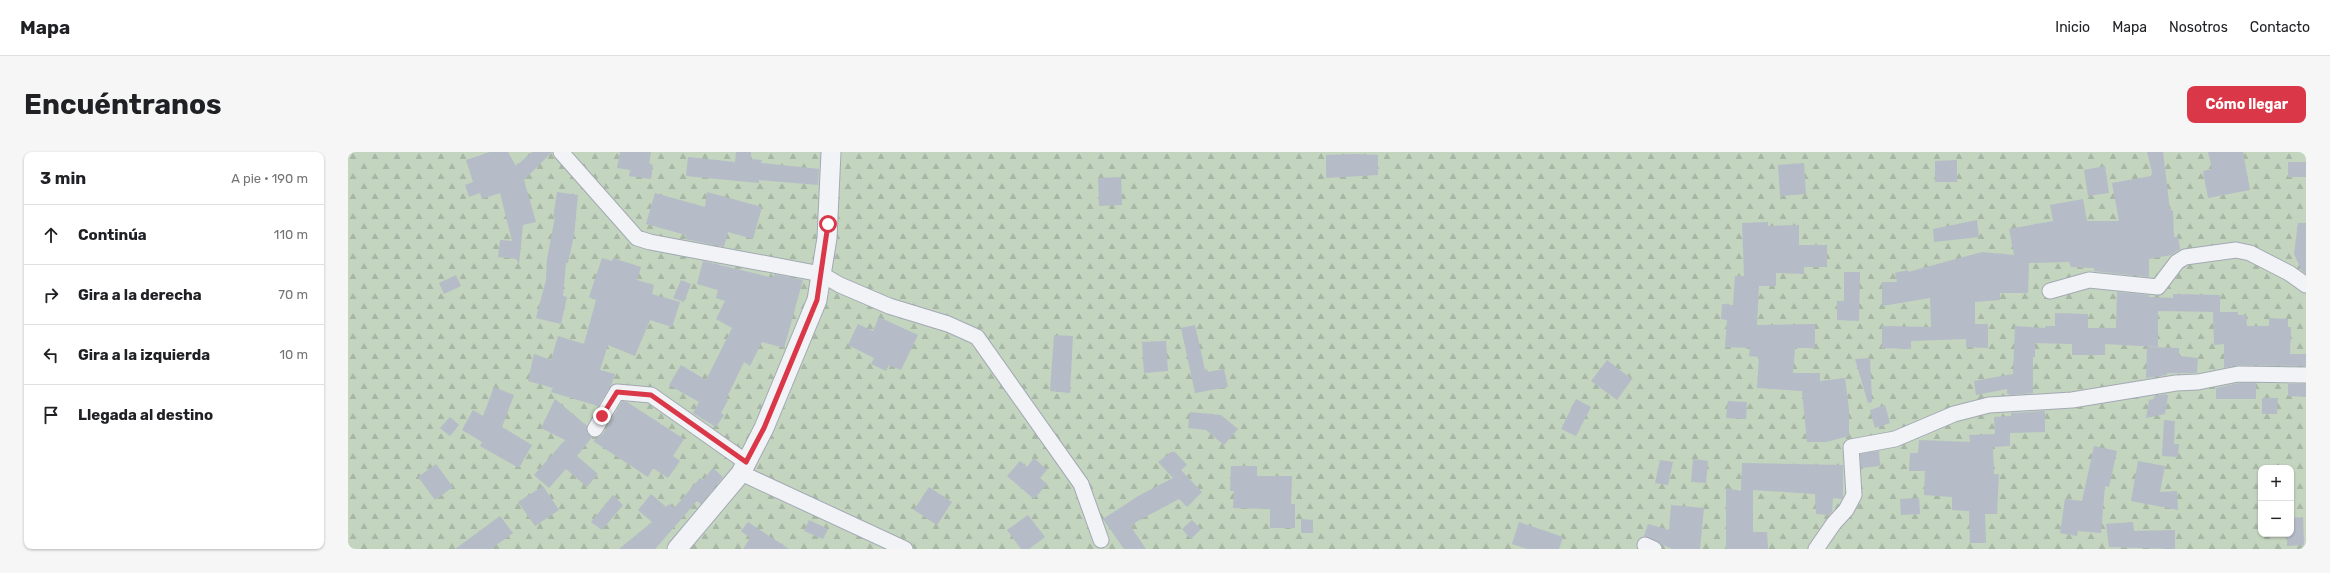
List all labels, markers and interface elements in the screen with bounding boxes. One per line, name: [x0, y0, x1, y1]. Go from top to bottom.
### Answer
text: Mapa: [20, 16, 70, 39]
text: Inicio: [2055, 19, 2090, 36]
text: Mapa: [2112, 19, 2147, 36]
text: Nosotros: [2169, 19, 2228, 36]
text: Contacto: [2250, 19, 2310, 36]
button: Cómo llegar: [2187, 86, 2306, 123]
text: Encuéntranos: [24, 88, 222, 121]
text: 3 min: [40, 168, 86, 188]
text: A pie · 190 m: [231, 171, 308, 186]
route start: [819, 215, 837, 233]
icon: ahead: [40, 224, 62, 246]
text: Continúa: [78, 226, 147, 244]
text: 110 m: [274, 227, 308, 242]
icon: right: [40, 284, 62, 306]
text: Gira a la derecha: [78, 286, 202, 304]
text: 70 m: [278, 287, 308, 302]
icon: left: [40, 344, 62, 366]
text: Gira a la izquierda: [78, 346, 210, 364]
text: 10 m: [279, 347, 308, 362]
icon: arrive: [40, 404, 62, 426]
text: Llegada al destino: [78, 406, 213, 424]
route end: [593, 407, 611, 425]
map controls: [2258, 465, 2294, 537]
button: +: [2258, 465, 2294, 501]
button: −: [2258, 501, 2294, 537]

